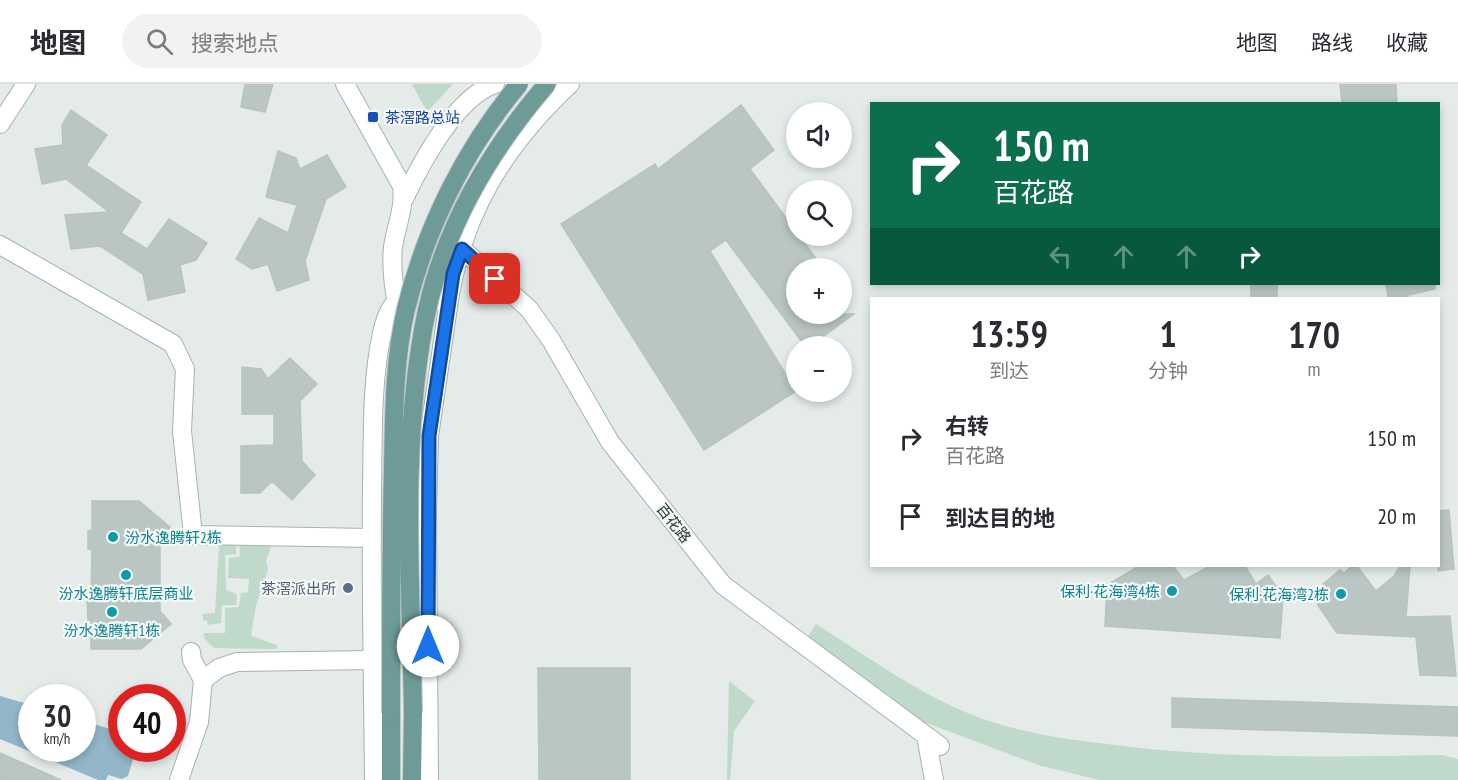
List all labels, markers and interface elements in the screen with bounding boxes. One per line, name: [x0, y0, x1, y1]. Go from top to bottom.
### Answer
search box: [122, 14, 542, 68]
text: 地图: [30, 24, 86, 61]
icon: search: [143, 25, 176, 58]
text: 搜索地点: [191, 29, 279, 57]
text: 地图: [1236, 29, 1278, 56]
text: 路线: [1311, 29, 1353, 56]
text: 收藏: [1386, 29, 1428, 56]
map controls: [786, 102, 852, 402]
button: sound: [786, 102, 852, 168]
place label: 茶滘路总站: [385, 108, 460, 127]
marker: 茶滘路总站: [366, 110, 380, 124]
text: 150 m: [993, 118, 1090, 173]
icon: right: [894, 126, 972, 204]
text: 百花路: [993, 175, 1074, 209]
button: search: [786, 180, 852, 246]
icon: left: [1044, 240, 1077, 273]
icon: ahead: [1107, 240, 1140, 273]
icon: ahead: [1170, 240, 1203, 273]
icon: right: [1233, 240, 1266, 273]
pin: [469, 253, 520, 304]
button: +: [786, 258, 852, 324]
icon: arrive: [478, 262, 511, 295]
text: 13:59: [970, 310, 1048, 357]
text: 1: [1160, 310, 1177, 357]
text: 170: [1288, 311, 1340, 358]
button: −: [786, 336, 852, 402]
text: m: [1308, 356, 1321, 382]
text: 到达: [989, 358, 1029, 384]
text: 分钟: [1148, 358, 1188, 384]
text: 右转: [945, 412, 989, 440]
icon: right: [894, 422, 927, 455]
text: 150 m: [1367, 424, 1416, 452]
text: 百花路: [945, 443, 1005, 469]
street label: 百花路: [653, 499, 695, 547]
icon: arrive: [894, 500, 927, 533]
text: 20 m: [1377, 502, 1416, 530]
text: 到达目的地: [945, 504, 1055, 532]
place label: 汾水逸腾轩2栋: [125, 528, 222, 547]
marker: 汾水逸腾轩2栋: [106, 530, 120, 544]
marker: 汾水逸腾轩底层商业: [119, 568, 133, 582]
place label: 茶滘派出所: [261, 579, 336, 598]
marker: 茶滘派出所: [341, 581, 355, 595]
place label: 保利·花海湾4栋: [1060, 582, 1160, 601]
place label: 汾水逸腾轩底层商业: [58, 584, 194, 603]
marker: 保利·花海湾4栋: [1165, 584, 1179, 598]
place label: 保利·花海湾2栋: [1229, 585, 1329, 604]
marker: 保利·花海湾2栋: [1334, 587, 1348, 601]
marker: 汾水逸腾轩1栋: [105, 605, 119, 619]
position arrow: [396, 614, 460, 678]
place label: 汾水逸腾轩1栋: [64, 621, 160, 640]
speed limit sign: 40: [108, 684, 186, 762]
text: 30: [43, 696, 71, 735]
text: km/h: [44, 729, 70, 748]

